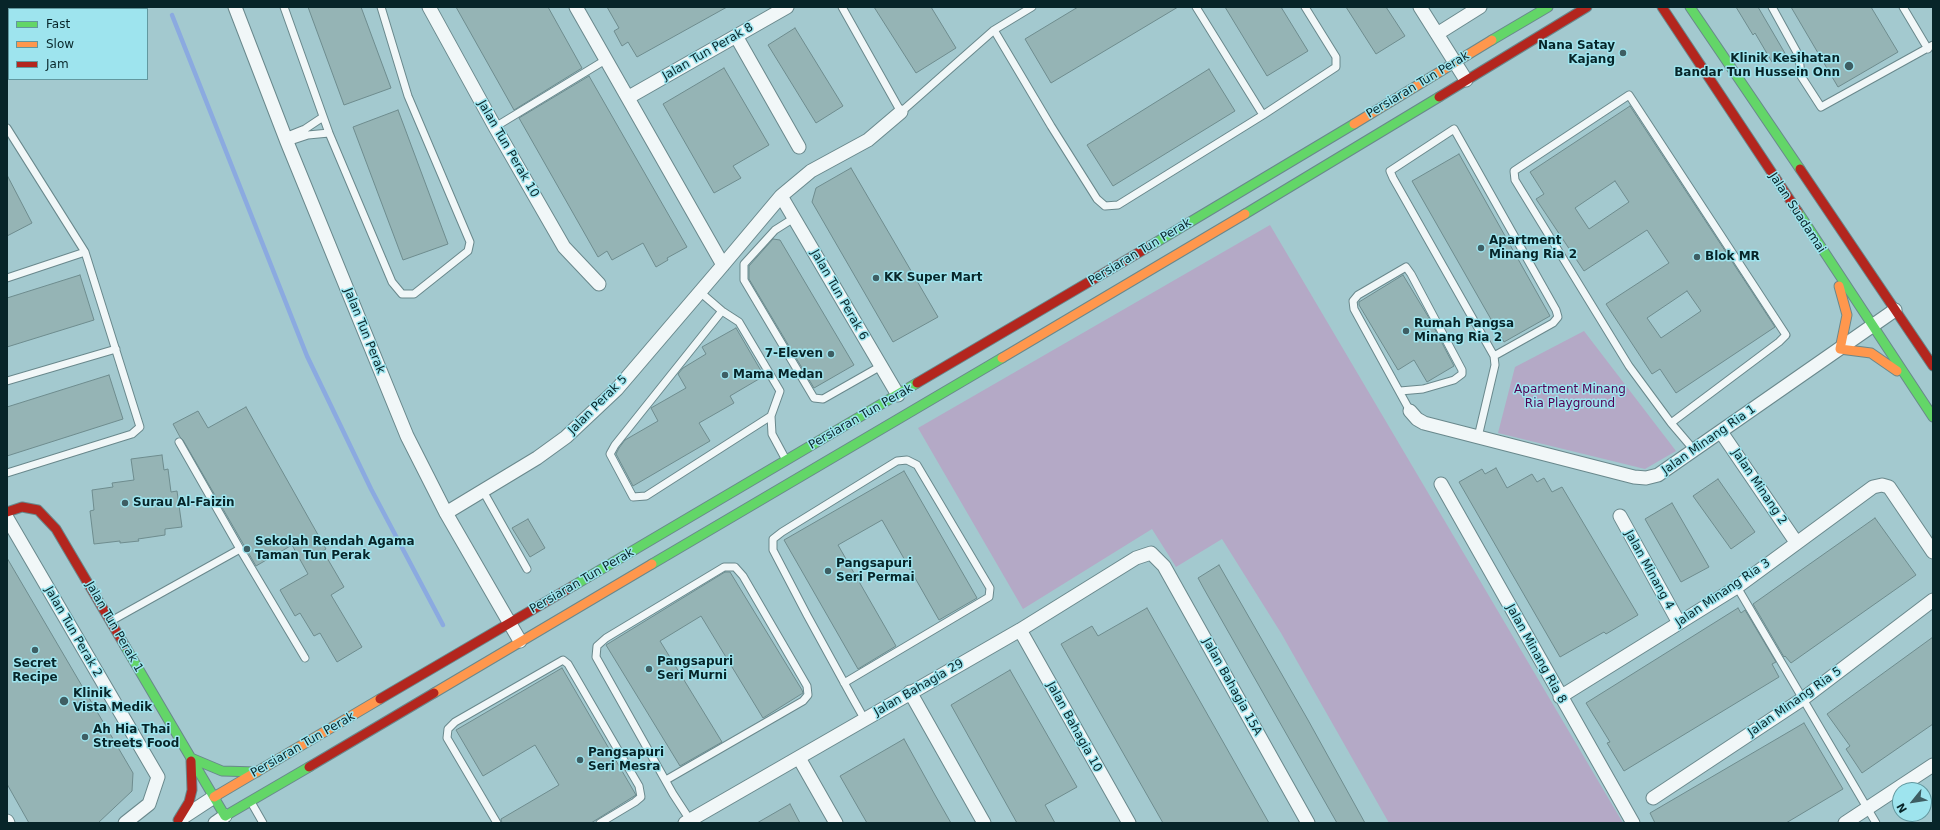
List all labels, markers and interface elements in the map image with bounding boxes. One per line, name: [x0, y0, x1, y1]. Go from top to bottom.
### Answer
legend: [8, 8, 148, 80]
text: Fast: [46, 17, 70, 31]
street label: Jalan Tun Perak 8: [660, 20, 756, 84]
text: Slow: [46, 37, 74, 51]
place label: Nana Satay Kajang: [1538, 39, 1615, 67]
marker: Nana Satay Kajang: [1618, 48, 1628, 58]
street label: Persiaran Tun Perak: [1364, 49, 1472, 121]
place label: Klinik Kesihatan Bandar Tun Hussein Onn: [1674, 52, 1840, 80]
text: Jam: [46, 57, 69, 71]
marker: Klinik Kesihatan Bandar Tun Hussein Onn: [1843, 60, 1855, 72]
street label: Jalan Tun Perak 10: [474, 98, 542, 200]
street label: Jalan Suadamai: [1766, 170, 1828, 256]
street label: Persiaran Tun Perak: [1086, 216, 1194, 288]
place label: Apartment Minang Ria 2: [1489, 234, 1577, 262]
marker: Apartment Minang Ria 2: [1476, 243, 1486, 253]
street label: Jalan Tun Perak 6: [807, 247, 871, 343]
place label: Blok MR: [1705, 250, 1760, 264]
marker: Blok MR: [1692, 252, 1702, 262]
place label: KK Super Mart: [884, 271, 982, 285]
marker: KK Super Mart: [871, 273, 881, 283]
street label: Jalan Tun Perak: [340, 286, 388, 376]
place label: Rumah Pangsa Minang Ria 2: [1414, 317, 1514, 345]
marker: Rumah Pangsa Minang Ria 2: [1401, 326, 1411, 336]
place label: 7-Eleven: [765, 347, 823, 361]
marker: 7-Eleven: [826, 349, 836, 359]
place label: Mama Medan: [733, 368, 823, 382]
marker: Mama Medan: [720, 370, 730, 380]
street label: Jalan Perak 5: [565, 372, 631, 438]
street label: Persiaran Tun Perak: [806, 381, 916, 453]
park label: Apartment Minang Ria Playground: [1514, 383, 1626, 411]
street label: Jalan Minang Ria 1: [1659, 402, 1759, 478]
street label: Jalan Minang 2: [1728, 446, 1790, 528]
place label: Surau Al-Faizin: [133, 496, 235, 510]
marker: Surau Al-Faizin: [120, 498, 130, 508]
street label: Jalan Minang 4: [1621, 528, 1677, 612]
place label: Sekolah Rendah Agama Taman Tun Perak: [255, 535, 415, 563]
marker: Sekolah Rendah Agama Taman Tun Perak: [242, 544, 252, 554]
street label: Persiaran Tun Perak: [527, 545, 637, 617]
street label: Jalan Minang Ria 3: [1673, 556, 1773, 630]
place label: Pangsapuri Seri Permai: [836, 557, 915, 585]
marker: Pangsapuri Seri Permai: [823, 566, 833, 576]
street label: Jalan Tun Perak 1: [82, 579, 146, 675]
street label: Jalan Tun Perak 2: [41, 584, 105, 680]
street label: Jalan Minang Ria 8: [1503, 602, 1569, 706]
street label: Jalan Bahagia 15A: [1199, 636, 1265, 738]
marker: Secret Recipe: [30, 645, 40, 655]
place label: Pangsapuri Seri Murni: [657, 655, 733, 683]
place label: Secret Recipe: [12, 657, 58, 685]
street label: Jalan Bahagia 29: [872, 657, 966, 719]
marker: Pangsapuri Seri Murni: [644, 664, 654, 674]
street label: Jalan Minang Ria 5: [1745, 664, 1845, 740]
street label: Jalan Bahagia 10: [1043, 679, 1105, 775]
place label: Klinik Vista Medik: [73, 687, 152, 715]
marker: Klinik Vista Medik: [58, 695, 70, 707]
street label: Persiaran Tun Perak: [248, 709, 358, 781]
place label: Ah Hia Thai Streets Food: [93, 723, 179, 751]
marker: Ah Hia Thai Streets Food: [80, 732, 90, 742]
place label: Pangsapuri Seri Mesra: [588, 746, 664, 774]
marker: Pangsapuri Seri Mesra: [575, 755, 585, 765]
north arrow: [1892, 782, 1932, 822]
text: N: [1894, 801, 1910, 815]

